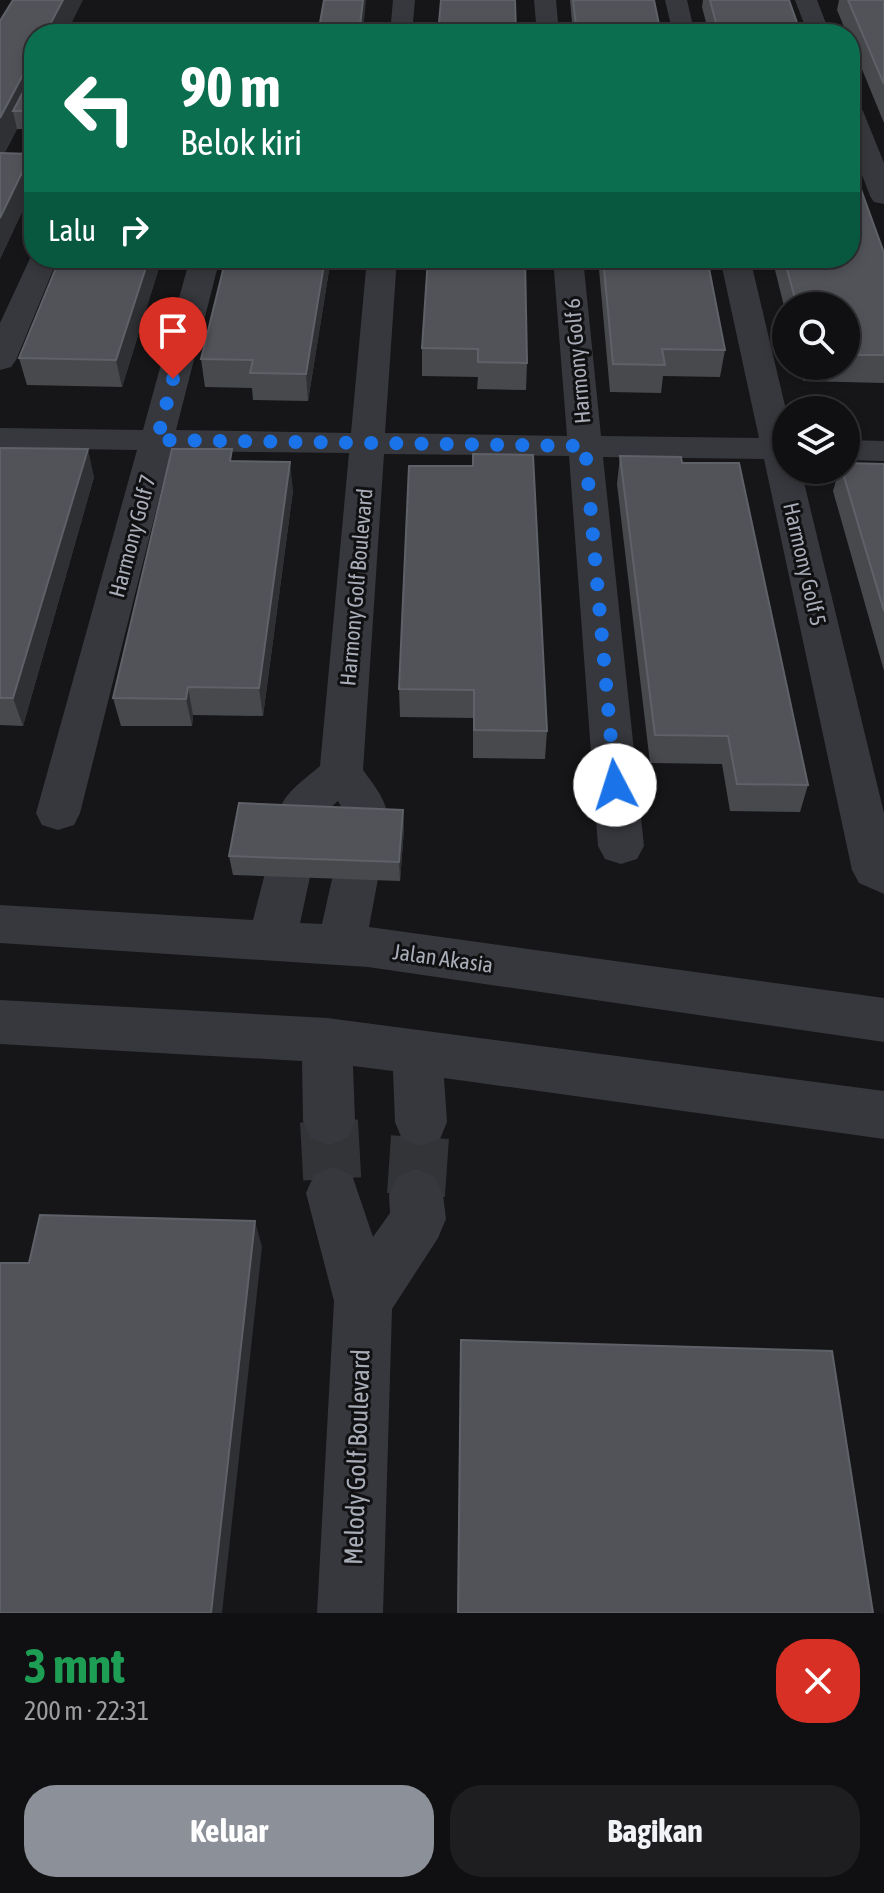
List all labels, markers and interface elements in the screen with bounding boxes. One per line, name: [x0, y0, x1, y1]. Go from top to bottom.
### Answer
text: 90 m: [180, 55, 281, 119]
icon: left: [48, 56, 152, 160]
text: Belok kiri: [180, 121, 302, 163]
icon: right: [112, 208, 156, 252]
text: Lalu: [48, 213, 96, 247]
map controls: [772, 292, 860, 484]
button: search: [772, 292, 860, 380]
pin: [139, 297, 207, 379]
street label: Harmony Golf 6: [559, 297, 595, 425]
icon: arrive: [151, 309, 195, 353]
button: layers: [772, 396, 860, 484]
street label: Harmony Golf 7: [103, 472, 161, 600]
street label: Harmony Golf Boulevard: [334, 487, 378, 687]
street label: Harmony Golf 5: [778, 500, 832, 628]
position arrow: [573, 743, 657, 827]
street label: Jalan Akasia: [391, 938, 495, 978]
street label: Melody Golf Boulevard: [338, 1348, 376, 1566]
text: 3 mnt: [24, 1638, 125, 1693]
button: close: [776, 1639, 860, 1723]
text: 200 m · 22:31: [24, 1696, 149, 1726]
button: Keluar: [24, 1785, 434, 1877]
button: Bagikan: [450, 1785, 860, 1877]

